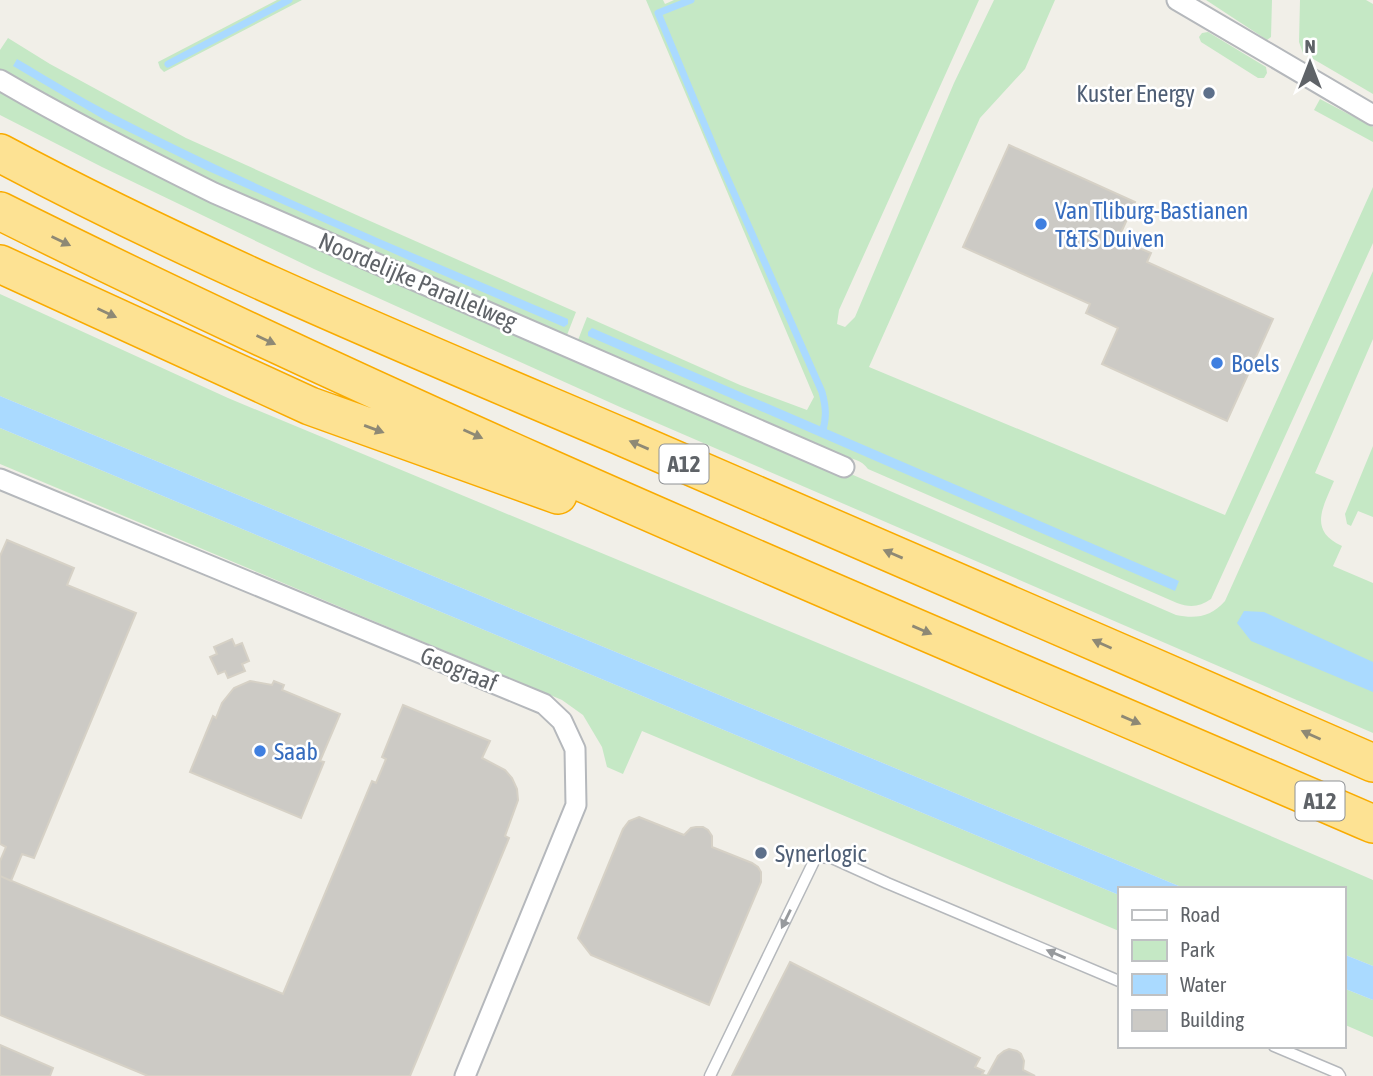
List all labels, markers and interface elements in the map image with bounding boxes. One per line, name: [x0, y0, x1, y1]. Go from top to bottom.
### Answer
north arrow: [1275, 28, 1345, 98]
text: N: [1304, 35, 1316, 57]
place label: Kuster Energy: [1076, 80, 1195, 107]
marker: Kuster Energy: [1201, 85, 1217, 101]
place label: Van Tliburg-Bastianen T&TS Duiven: [1055, 197, 1249, 252]
marker: Van Tliburg-Bastianen T&TS Duiven: [1033, 216, 1049, 232]
street label: Noordelijke Parallelweg: [315, 227, 522, 335]
one-way arrow: [51, 236, 71, 247]
one-way arrow: [96, 308, 117, 319]
one-way arrow: [256, 334, 276, 346]
place label: Boels: [1231, 350, 1279, 377]
marker: Boels: [1209, 355, 1225, 371]
one-way arrow: [363, 424, 384, 435]
one-way arrow: [463, 429, 484, 440]
one-way arrow: [629, 439, 650, 450]
road number: A12: [660, 445, 708, 484]
one-way arrow: [883, 548, 904, 559]
one-way arrow: [911, 625, 932, 636]
one-way arrow: [1092, 638, 1112, 650]
street label: Geograaf: [417, 641, 502, 697]
one-way arrow: [1120, 714, 1141, 725]
one-way arrow: [1300, 729, 1321, 740]
place label: Saab: [274, 738, 318, 765]
marker: Saab: [252, 743, 268, 759]
road number: A12: [1296, 782, 1344, 820]
place label: Synerlogic: [775, 840, 867, 867]
marker: Synerlogic: [753, 845, 769, 861]
legend: [1118, 887, 1345, 1048]
text: Road: [1180, 902, 1220, 926]
one-way arrow: [780, 909, 791, 929]
text: Park: [1180, 937, 1215, 961]
one-way arrow: [1046, 948, 1067, 959]
text: Water: [1180, 972, 1227, 996]
text: Building: [1180, 1007, 1244, 1031]

